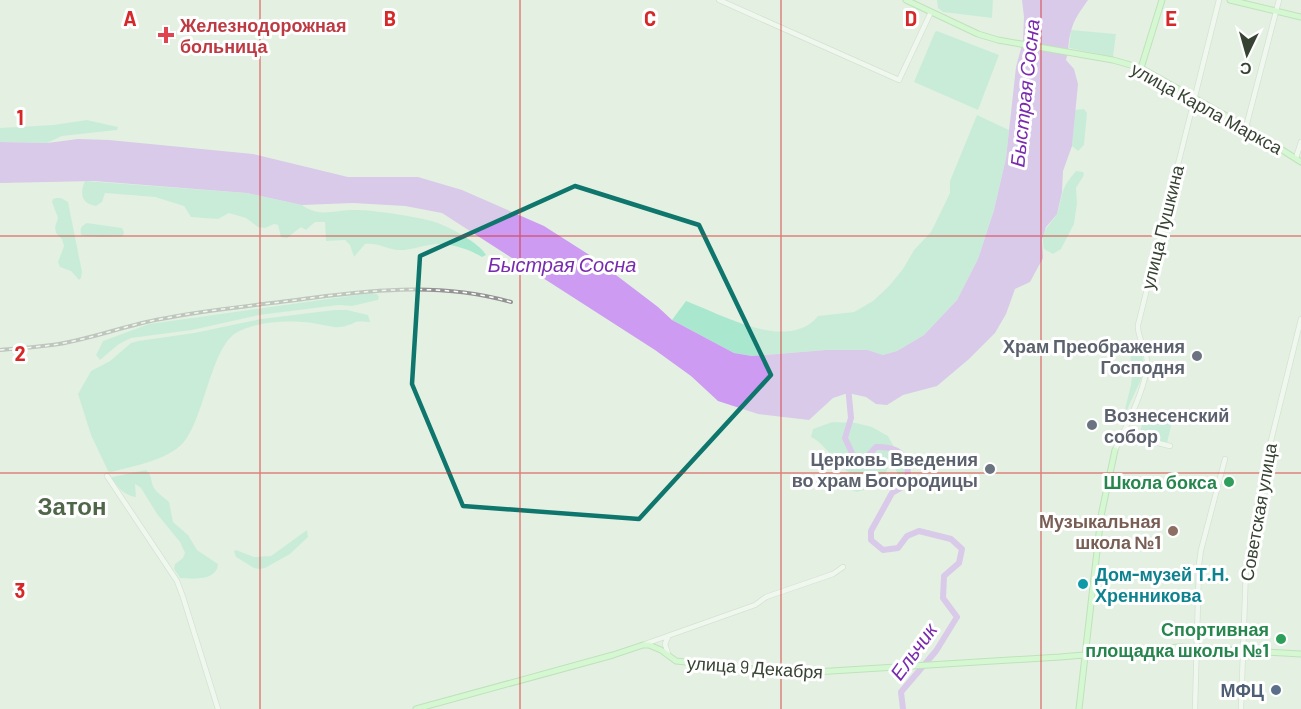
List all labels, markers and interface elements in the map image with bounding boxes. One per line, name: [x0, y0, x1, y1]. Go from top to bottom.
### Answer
text: A: [123, 6, 137, 30]
text: B: [384, 6, 396, 30]
text: C: [644, 6, 656, 30]
text: D: [905, 6, 917, 30]
text: E: [1165, 6, 1177, 30]
place label: Железнодорожная больница: [179, 14, 346, 57]
water label: Быстрая Сосна: [1004, 18, 1044, 168]
north arrow: [1217, 24, 1277, 84]
marker: Железнодорожная больница: [157, 26, 175, 44]
street label: улица Карла Маркса: [1128, 57, 1287, 159]
text: С: [1239, 59, 1252, 79]
text: 1: [16, 105, 24, 129]
street label: улица Пушкина: [1136, 162, 1188, 291]
water label: Быстрая Сосна: [488, 252, 636, 276]
place label: Храм Преображения Господня: [1003, 335, 1185, 378]
text: 2: [14, 341, 26, 365]
marker: Храм Преображения Господня: [1190, 349, 1204, 363]
place label: Вознесенский собор: [1104, 404, 1229, 447]
marker: Вознесенский собор: [1085, 418, 1099, 432]
street label: Советская улица: [1235, 440, 1281, 583]
place label: Церковь Введения во храм Богородицы: [792, 448, 978, 491]
marker: Церковь Введения во храм Богородицы: [983, 462, 997, 476]
place label: Школа бокса: [1103, 471, 1218, 493]
marker: Школа бокса: [1222, 475, 1236, 489]
district label: Затон: [38, 491, 106, 520]
place label: Музыкальная школа №1: [1039, 510, 1161, 553]
marker: Музыкальная школа №1: [1166, 524, 1180, 538]
place label: Дом-музей Т.Н. Хренникова: [1095, 563, 1229, 606]
marker: Дом-музей Т.Н. Хренникова: [1076, 577, 1090, 591]
text: 3: [15, 578, 25, 602]
water label: Ельчик: [884, 617, 943, 684]
place label: Спортивная площадка школы №1: [1085, 618, 1269, 661]
marker: Спортивная площадка школы №1: [1274, 632, 1288, 646]
street label: улица 9 Декабря: [686, 651, 824, 683]
place label: МФЦ: [1220, 679, 1265, 701]
marker: МФЦ: [1269, 683, 1283, 697]

